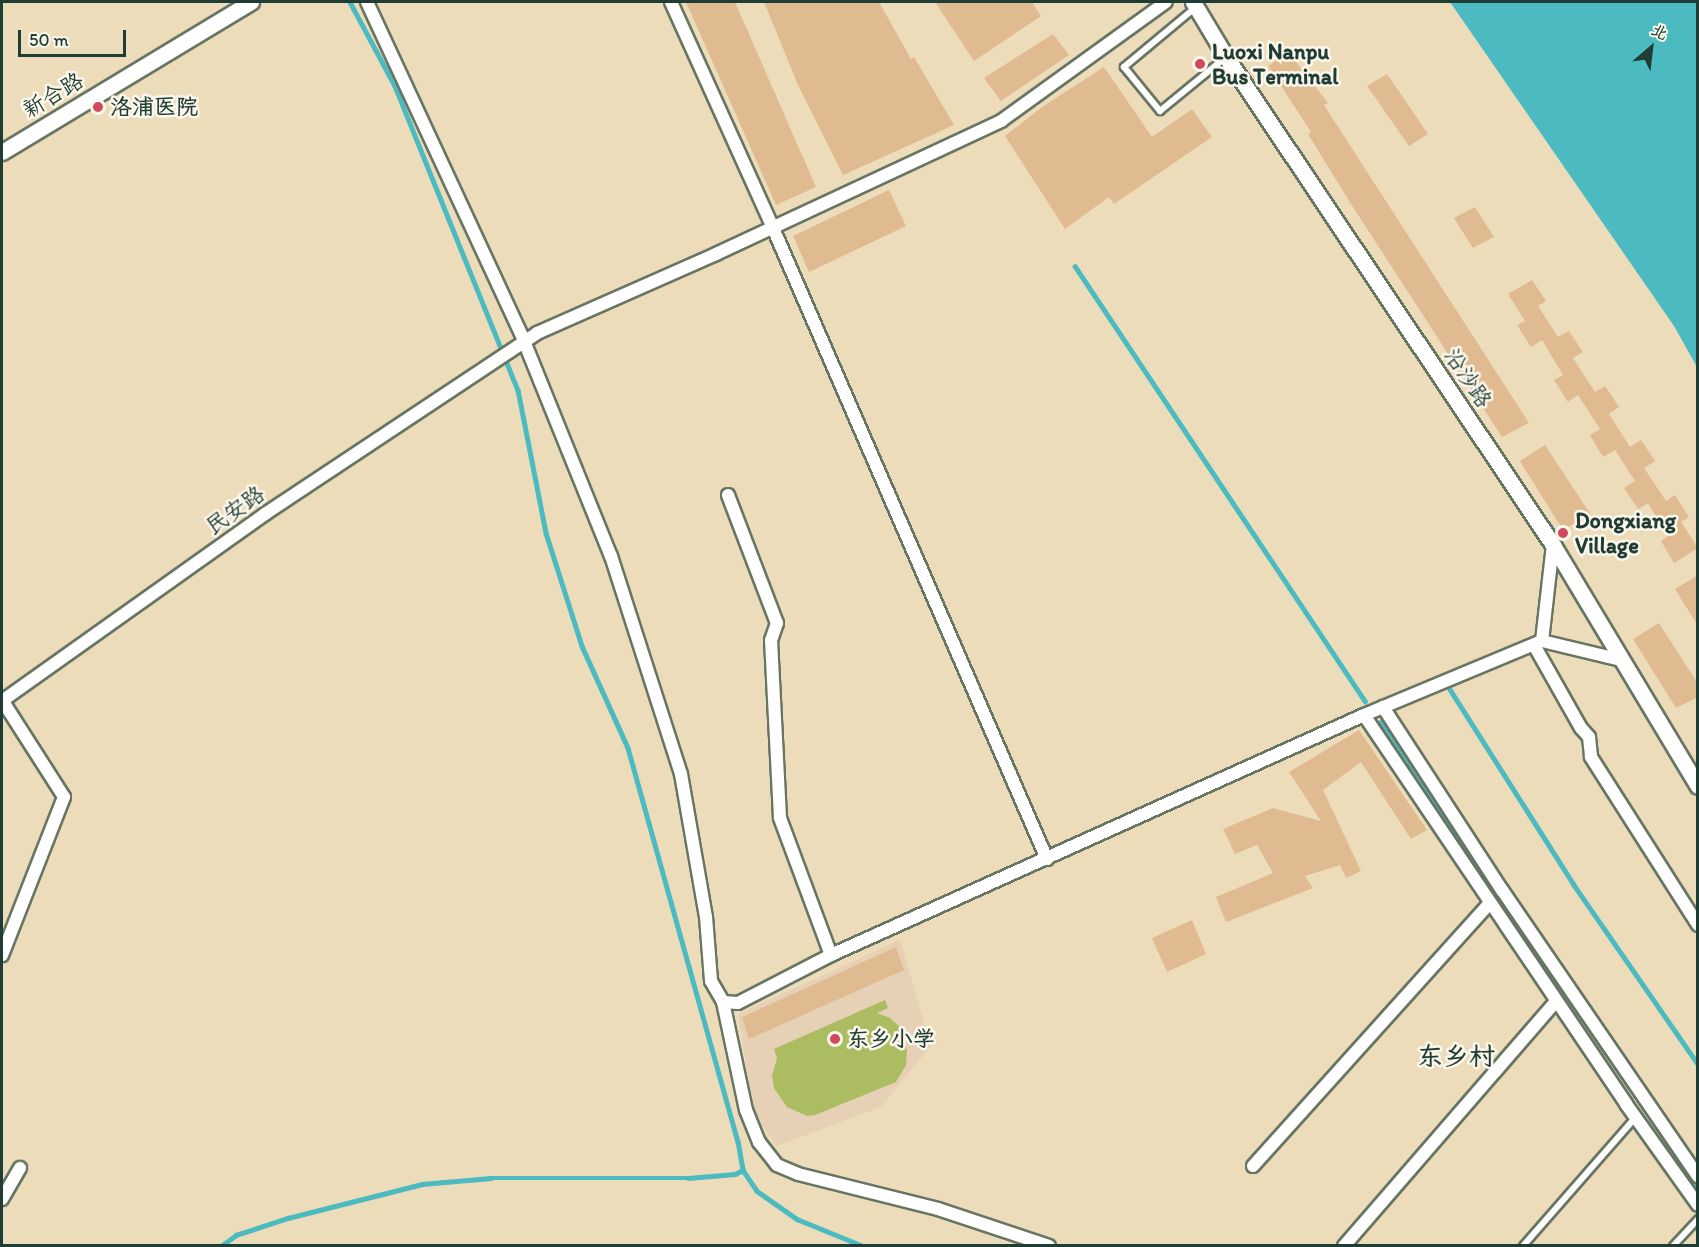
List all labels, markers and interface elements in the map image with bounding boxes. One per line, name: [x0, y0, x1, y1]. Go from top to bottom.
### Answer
scale bar: [21, 18, 129, 56]
north arrow: [1621, 18, 1681, 78]
text: 北: [1648, 20, 1671, 44]
text: 50 m: [29, 29, 69, 51]
place label: Luoxi Nanpu Bus Terminal: [1212, 38, 1336, 90]
marker: Luoxi Nanpu Bus Terminal: [1193, 57, 1207, 71]
street label: 新合路: [18, 67, 88, 123]
place label: 洛浦医院: [110, 94, 198, 120]
marker: 洛浦医院: [91, 100, 105, 114]
street label: 沿沙路: [1439, 343, 1497, 413]
street label: 民安路: [200, 480, 270, 540]
place label: Dongxiang Village: [1575, 507, 1676, 558]
marker: Dongxiang Village: [1556, 526, 1570, 540]
place label: 东乡小学: [847, 1026, 935, 1052]
marker: 东乡小学: [828, 1032, 842, 1046]
district label: 东乡村: [1417, 1041, 1495, 1073]

